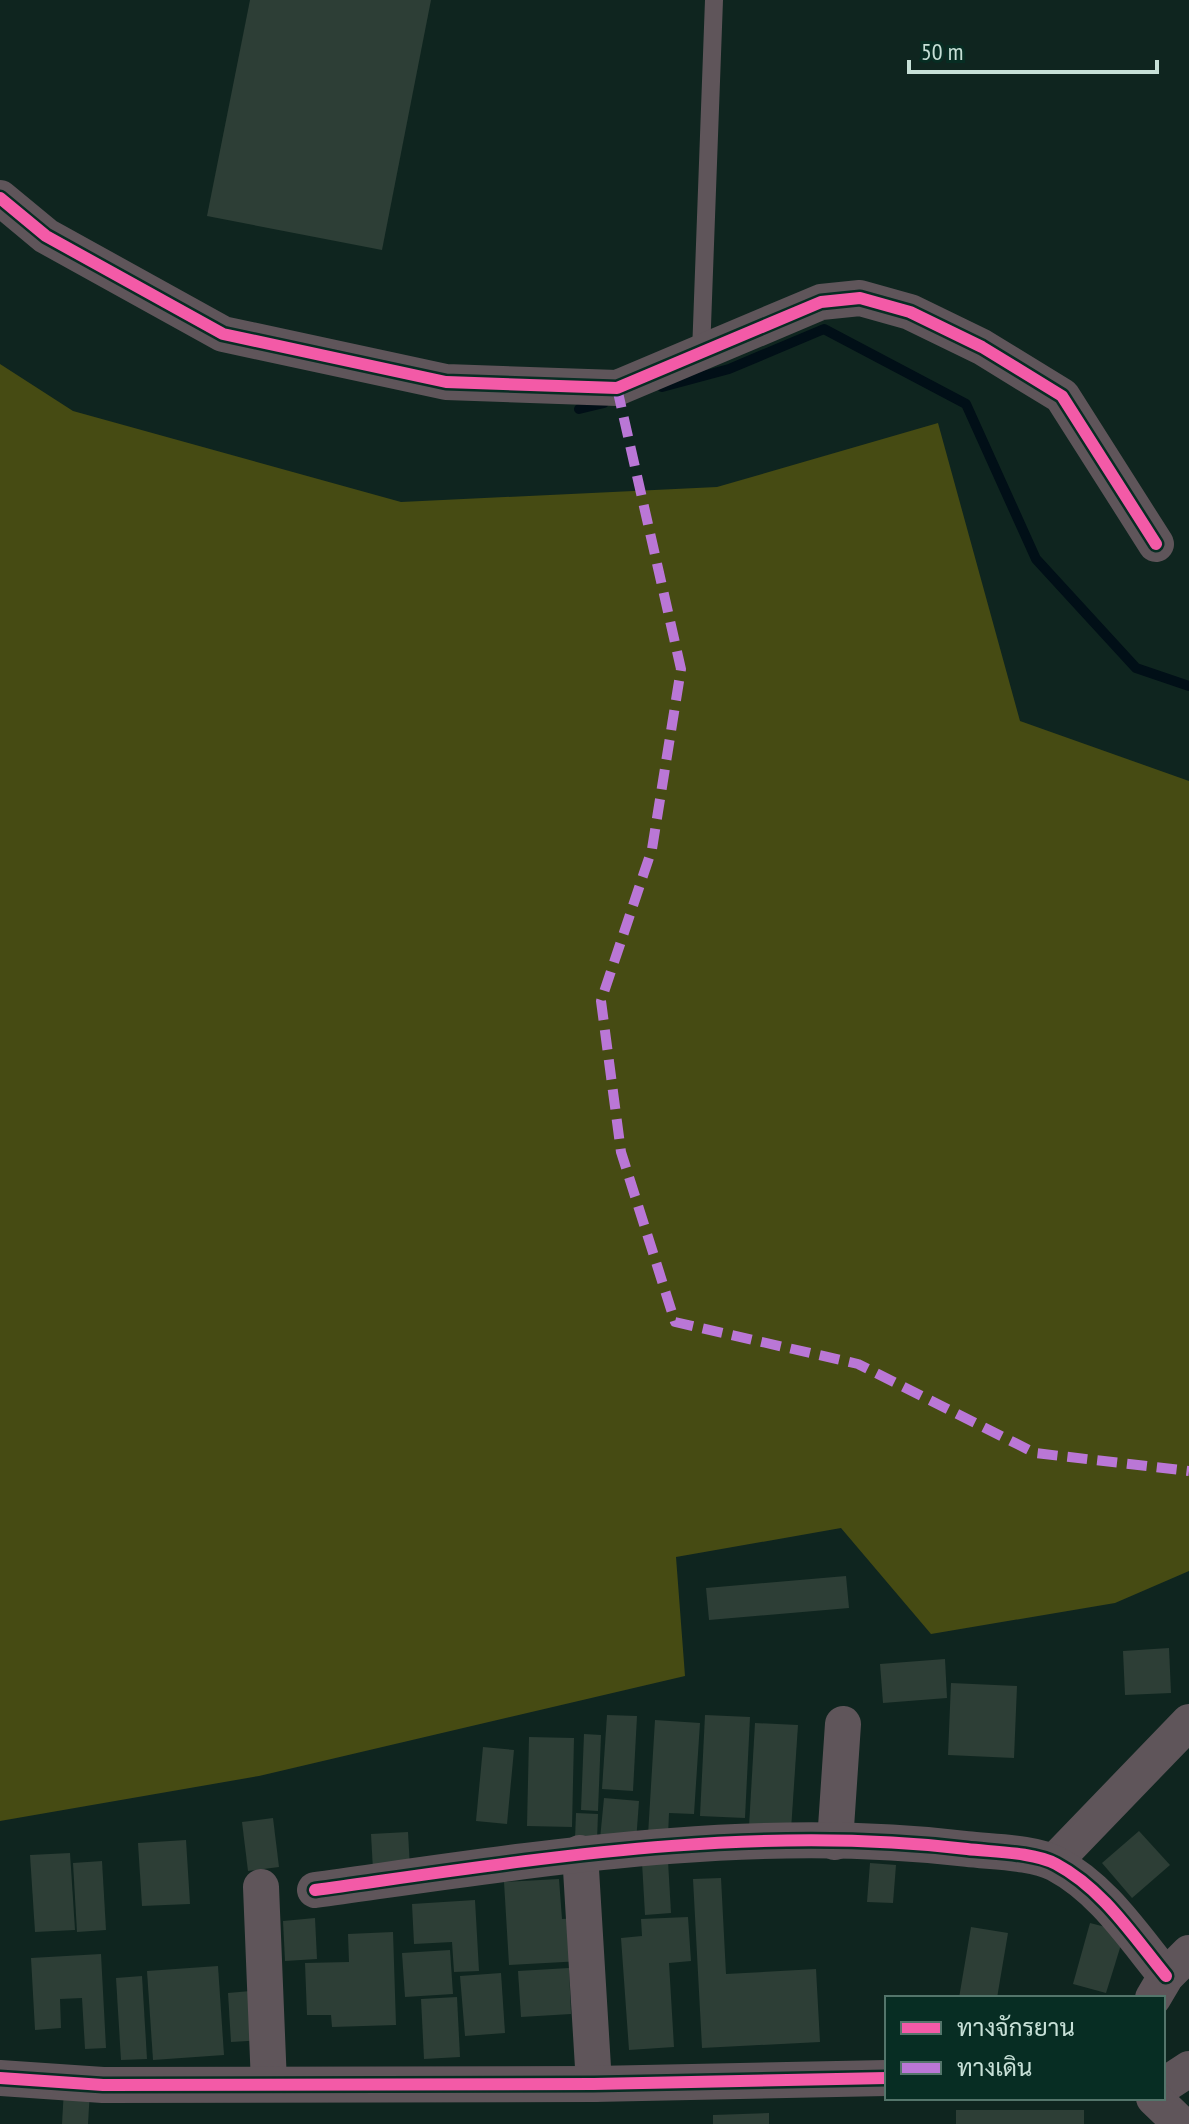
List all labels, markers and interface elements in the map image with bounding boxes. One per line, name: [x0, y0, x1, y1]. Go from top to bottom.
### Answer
scale bar: [909, 24, 1157, 74]
text: 50 m: [921, 36, 963, 67]
legend: [885, 1996, 1165, 2100]
text: ทางจักรยาน: [957, 2012, 1075, 2043]
text: ทางเดิน: [957, 2052, 1032, 2083]

